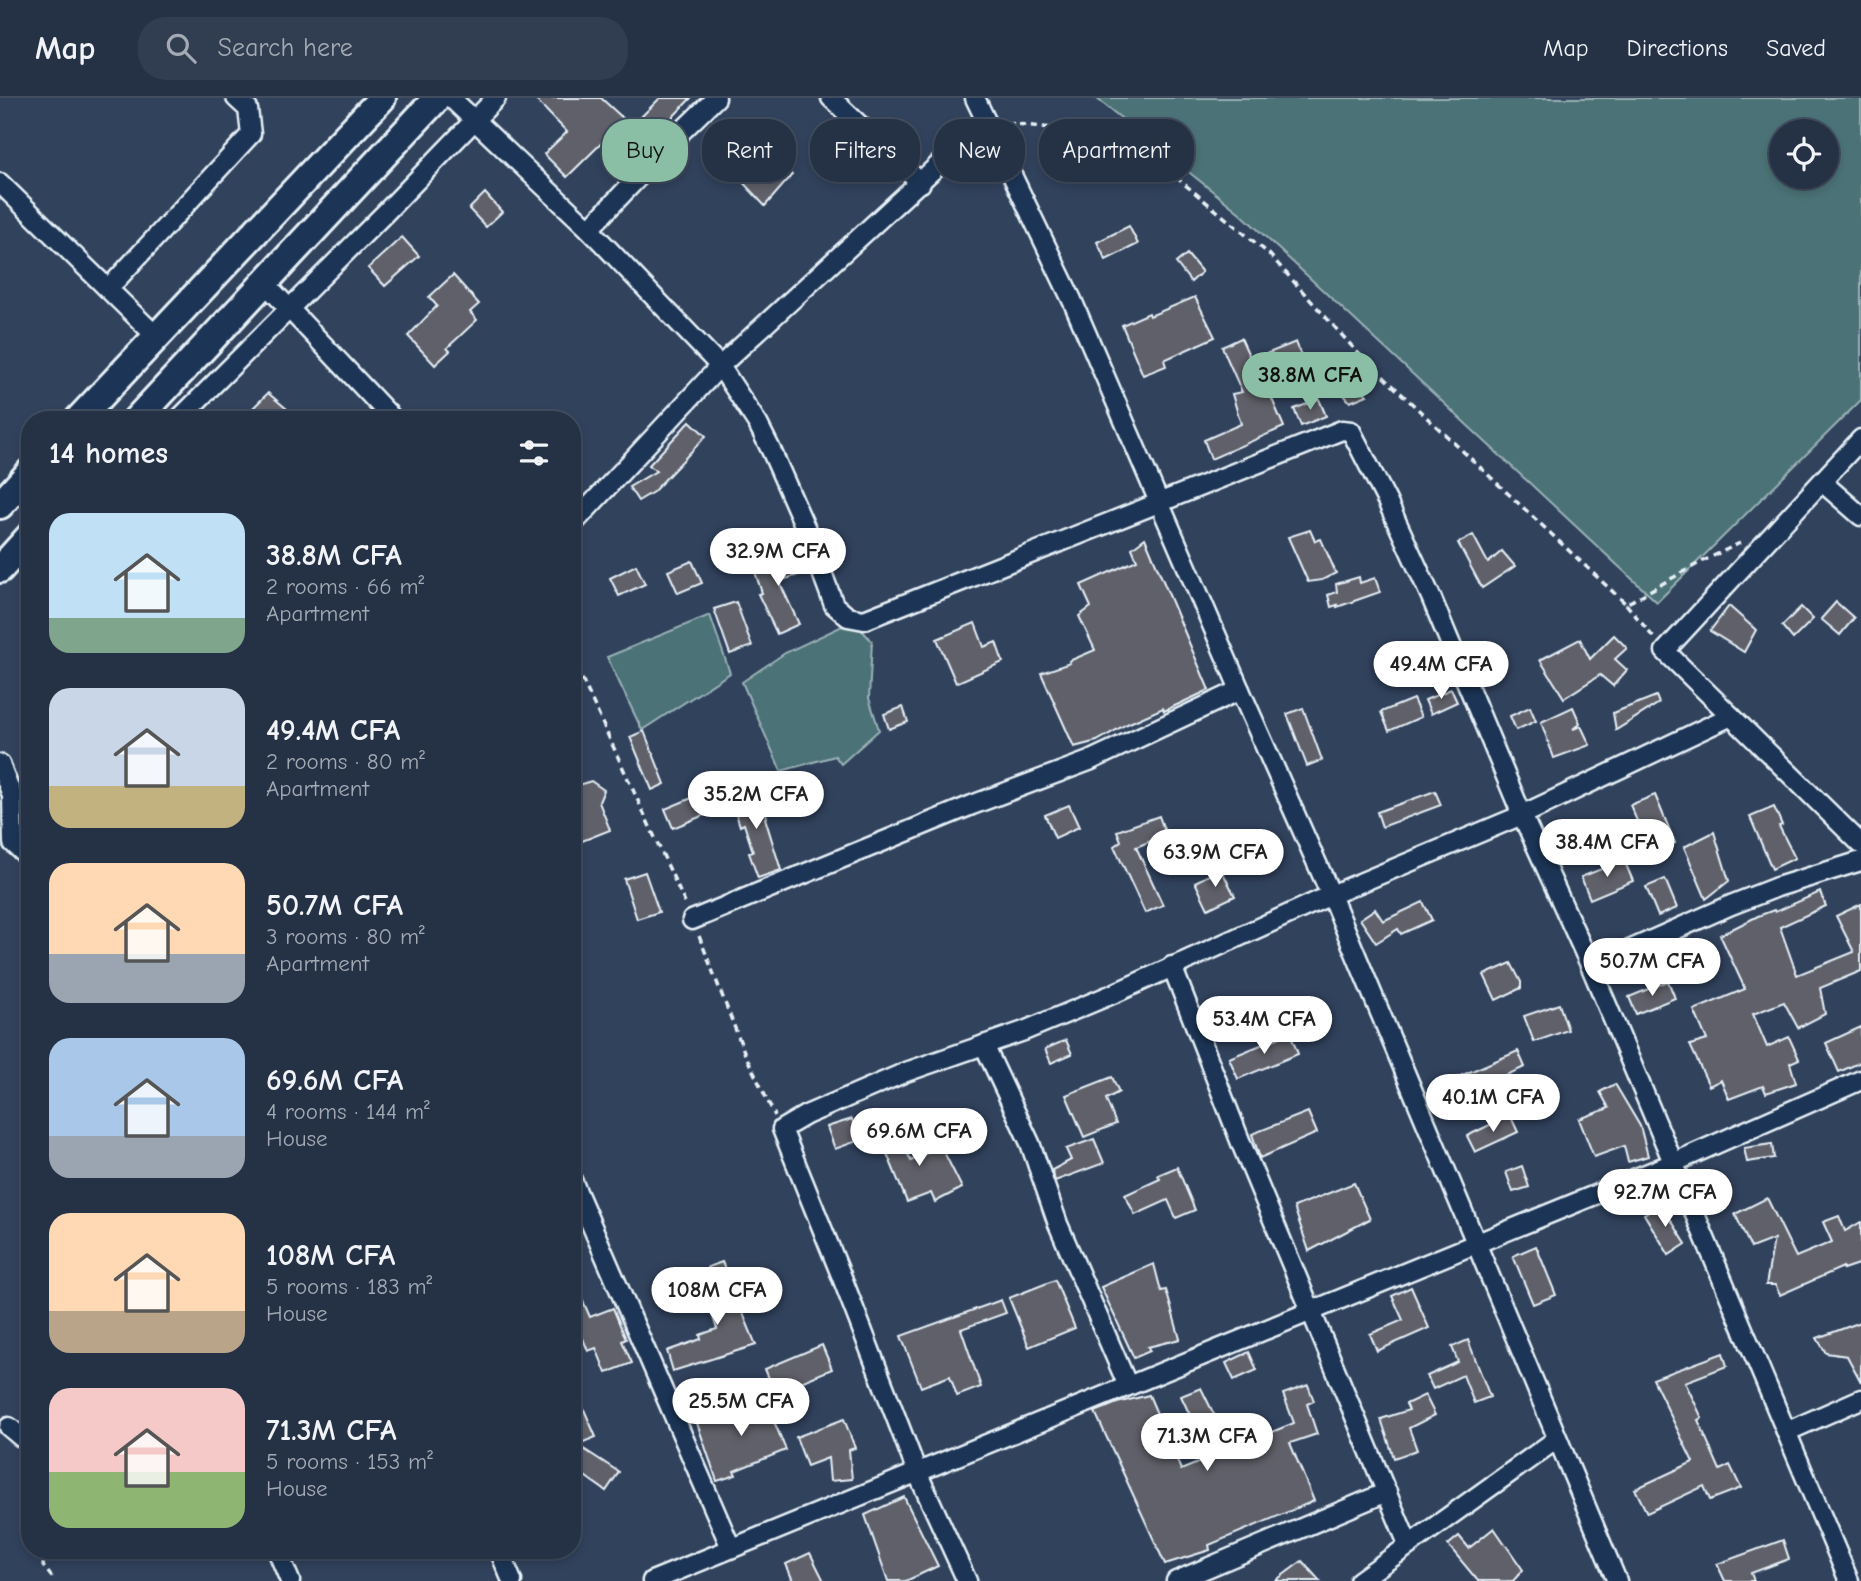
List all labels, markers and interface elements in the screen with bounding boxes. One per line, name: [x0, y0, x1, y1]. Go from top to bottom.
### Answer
search box: [138, 17, 628, 80]
text: Map: [35, 29, 96, 67]
icon: search: [162, 29, 200, 67]
text: Search here: [218, 33, 353, 63]
text: Map: [1543, 34, 1589, 62]
text: Directions: [1627, 34, 1728, 62]
text: Saved: [1766, 34, 1826, 62]
chip: Buy: [602, 119, 688, 182]
chip: Rent: [702, 119, 796, 182]
chip: Filters: [810, 119, 920, 182]
chip: New: [934, 119, 1025, 182]
chip: Apartment: [1039, 119, 1194, 182]
map controls: [1769, 119, 1839, 189]
button: locate: [1769, 119, 1839, 189]
pin: 38.8M CFA: [1230, 352, 1390, 412]
text: 38.8M CFA: [1258, 361, 1362, 388]
icon: filters: [515, 434, 553, 472]
text: 14 homes: [49, 436, 168, 471]
pin: 32.9M CFA: [698, 528, 858, 588]
text: 32.9M CFA: [726, 537, 830, 564]
text: 38.8M CFA: [266, 538, 402, 573]
icon: home: [105, 541, 189, 625]
text: 2 rooms · 66 m²: [266, 573, 424, 600]
text: Apartment: [266, 600, 369, 627]
pin: 49.4M CFA: [1361, 642, 1521, 701]
text: 49.4M CFA: [1390, 650, 1492, 677]
text: 49.4M CFA: [266, 713, 400, 748]
icon: home: [105, 716, 189, 800]
text: 2 rooms · 80 m²: [266, 748, 425, 775]
pin: 35.2M CFA: [676, 772, 836, 831]
text: Apartment: [266, 775, 369, 802]
text: 35.2M CFA: [704, 780, 808, 807]
pin: 38.4M CFA: [1527, 820, 1687, 879]
text: 38.4M CFA: [1555, 828, 1659, 855]
pin: 63.9M CFA: [1135, 830, 1295, 889]
text: 63.9M CFA: [1163, 838, 1267, 865]
text: 50.7M CFA: [266, 888, 403, 923]
icon: home: [105, 891, 189, 975]
text: 3 rooms · 80 m²: [266, 923, 425, 950]
pin: 50.7M CFA: [1572, 939, 1732, 998]
text: 50.7M CFA: [1600, 947, 1705, 974]
text: Apartment: [266, 950, 369, 977]
pin: 53.4M CFA: [1184, 996, 1344, 1056]
text: 53.4M CFA: [1212, 1005, 1316, 1032]
text: 69.6M CFA: [266, 1063, 403, 1098]
icon: home: [105, 1066, 189, 1150]
pin: 40.1M CFA: [1413, 1074, 1573, 1134]
text: 40.1M CFA: [1442, 1083, 1544, 1110]
text: 4 rooms · 144 m²: [266, 1098, 430, 1125]
pin: 69.6M CFA: [839, 1108, 999, 1168]
text: 69.6M CFA: [866, 1117, 972, 1144]
text: House: [266, 1125, 328, 1152]
pin: 92.7M CFA: [1585, 1170, 1745, 1229]
text: 92.7M CFA: [1613, 1178, 1717, 1205]
text: 108M CFA: [266, 1238, 395, 1273]
icon: home: [105, 1241, 189, 1325]
pin: 108M CFA: [645, 1268, 789, 1327]
text: 5 rooms · 183 m²: [266, 1273, 432, 1300]
text: 108M CFA: [667, 1276, 767, 1303]
text: House: [266, 1300, 328, 1327]
pin: 25.5M CFA: [661, 1378, 821, 1438]
text: 25.5M CFA: [688, 1387, 794, 1414]
text: 71.3M CFA: [266, 1413, 396, 1448]
pin: 71.3M CFA: [1127, 1414, 1287, 1473]
icon: home: [105, 1416, 189, 1500]
text: 71.3M CFA: [1157, 1422, 1257, 1449]
text: 5 rooms · 153 m²: [266, 1448, 433, 1475]
text: House: [266, 1475, 328, 1502]

